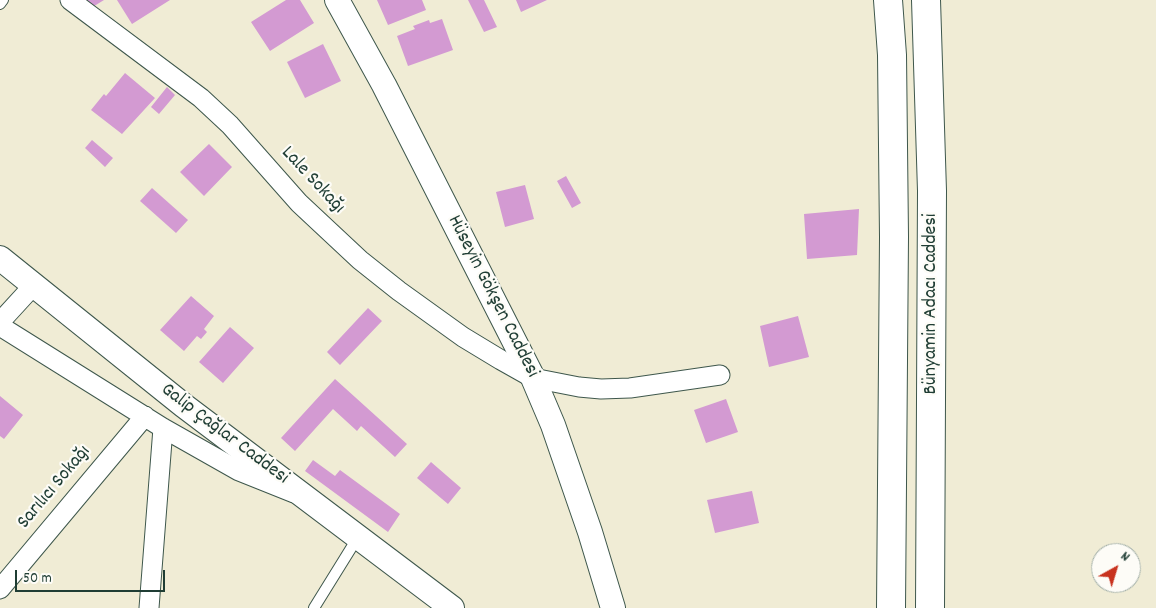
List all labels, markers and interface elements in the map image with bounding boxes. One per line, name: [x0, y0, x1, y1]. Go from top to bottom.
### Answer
street label: Lale Sokağı: [275, 142, 349, 220]
street label: Hüseyin Gökşen Caddesi: [441, 212, 543, 382]
street label: Bünyamin Adacı Caddesi: [920, 214, 944, 394]
street label: Galip Çağlar Caddesi: [155, 379, 293, 491]
street label: Sarılıcı Sokağı: [13, 441, 97, 535]
north arrow: [1091, 543, 1141, 593]
text: N: [1116, 547, 1134, 567]
scale bar: [18, 560, 168, 592]
text: 50 m: [23, 568, 52, 590]

